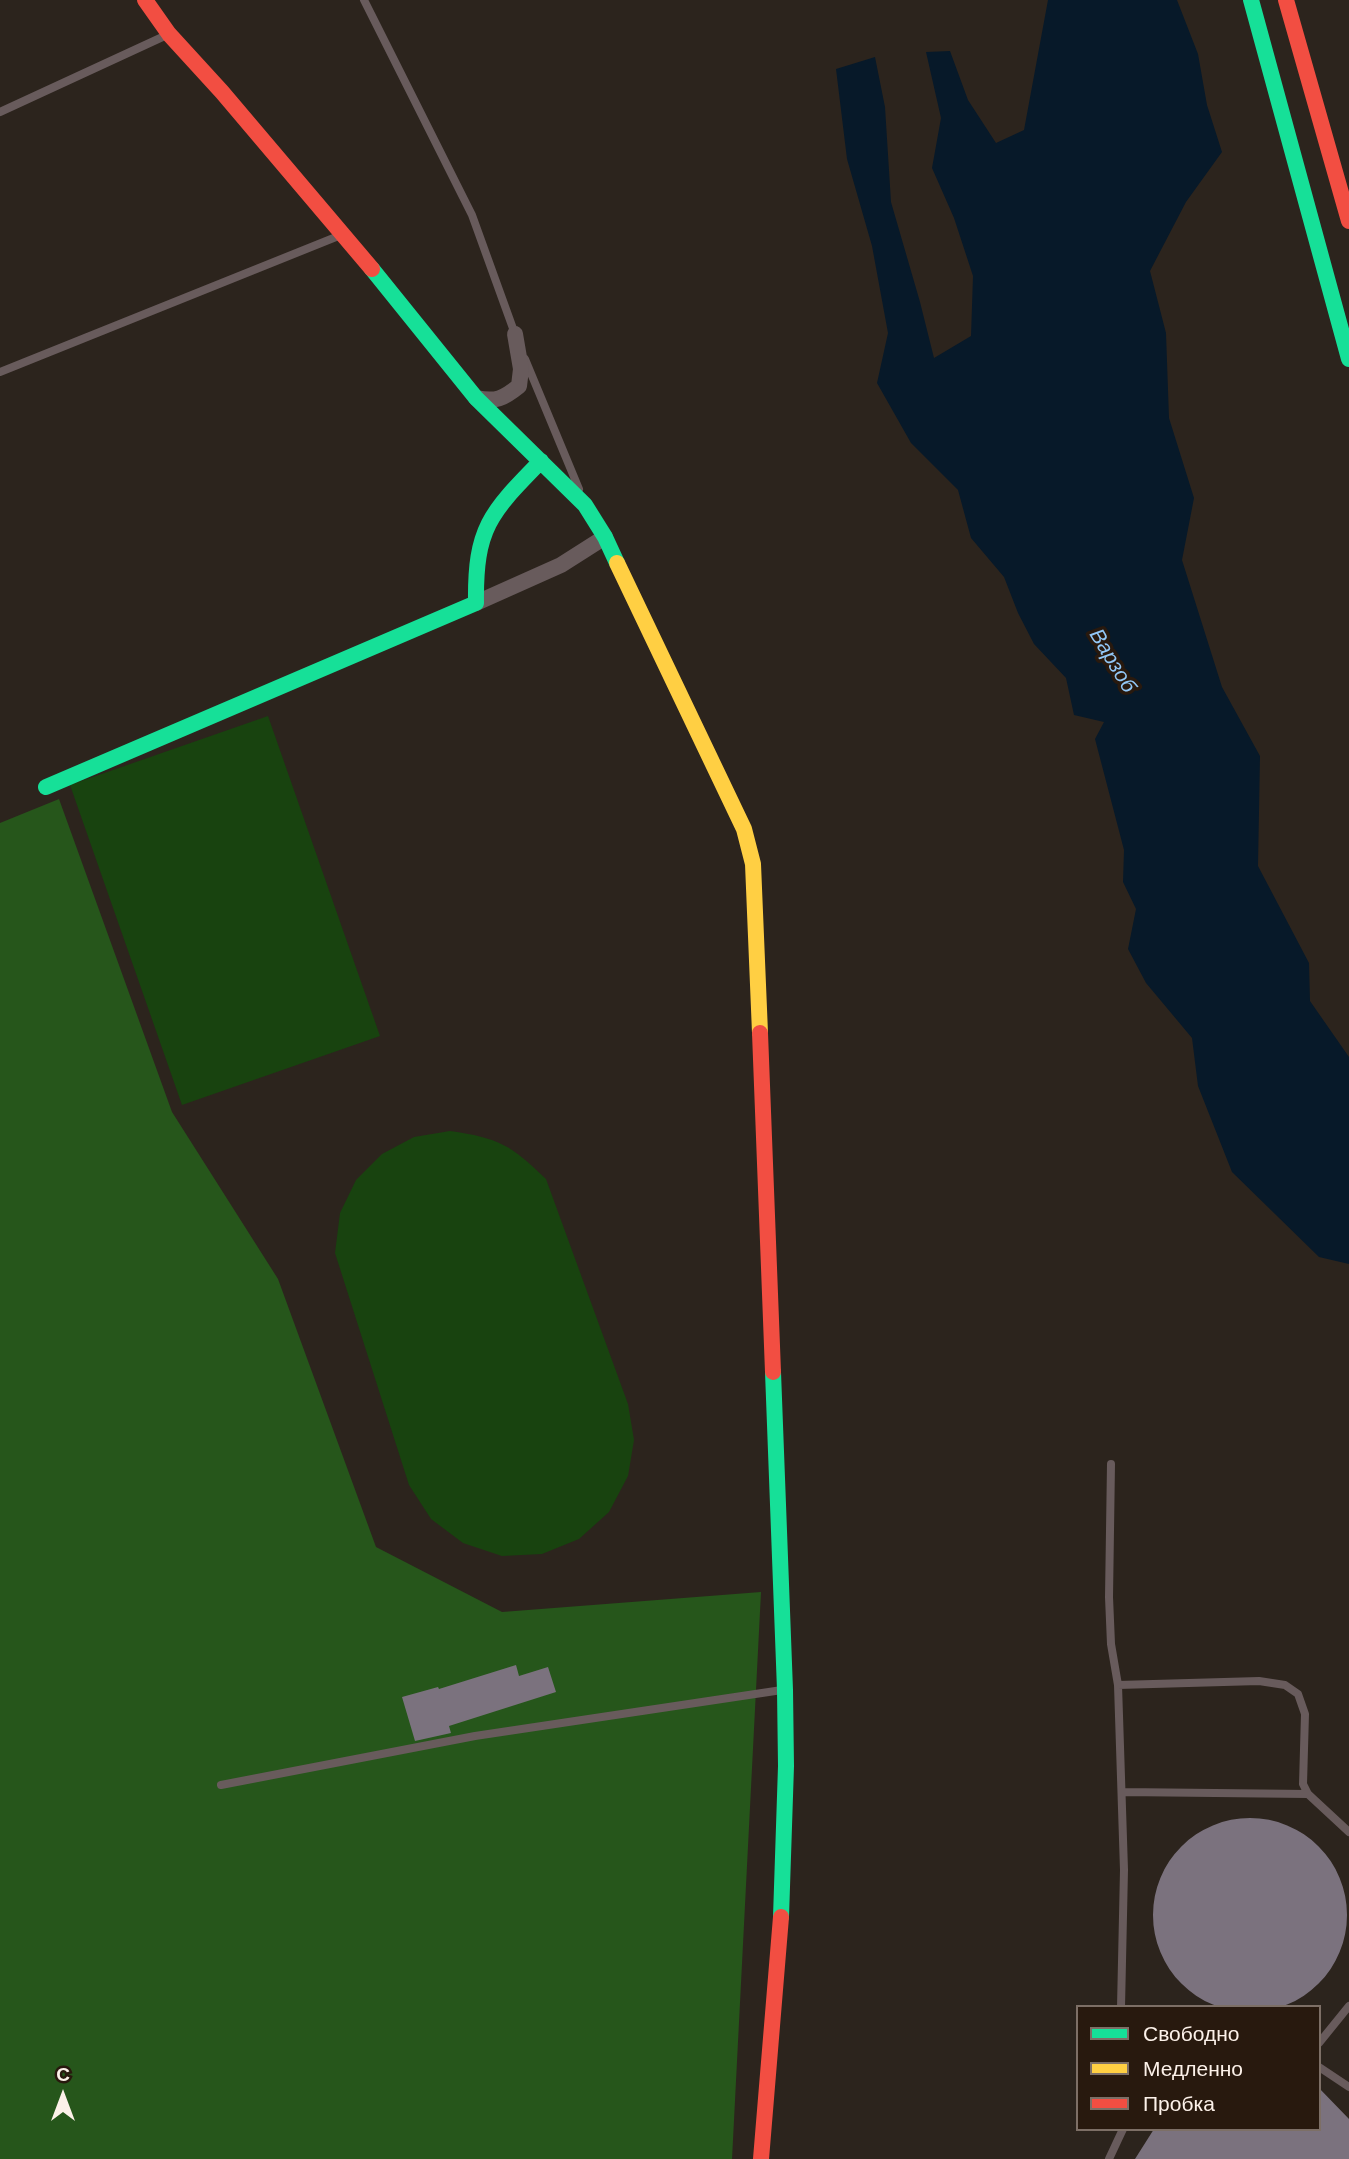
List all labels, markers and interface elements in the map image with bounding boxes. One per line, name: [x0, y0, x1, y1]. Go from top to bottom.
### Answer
water label: Варзоб: [1083, 624, 1141, 698]
legend: [1076, 2005, 1321, 2131]
text: Свободно: [1143, 2022, 1240, 2045]
text: Медленно: [1143, 2057, 1243, 2080]
north arrow: [28, 2061, 98, 2131]
text: С: [56, 2064, 70, 2085]
text: Пробка: [1143, 2092, 1215, 2115]

